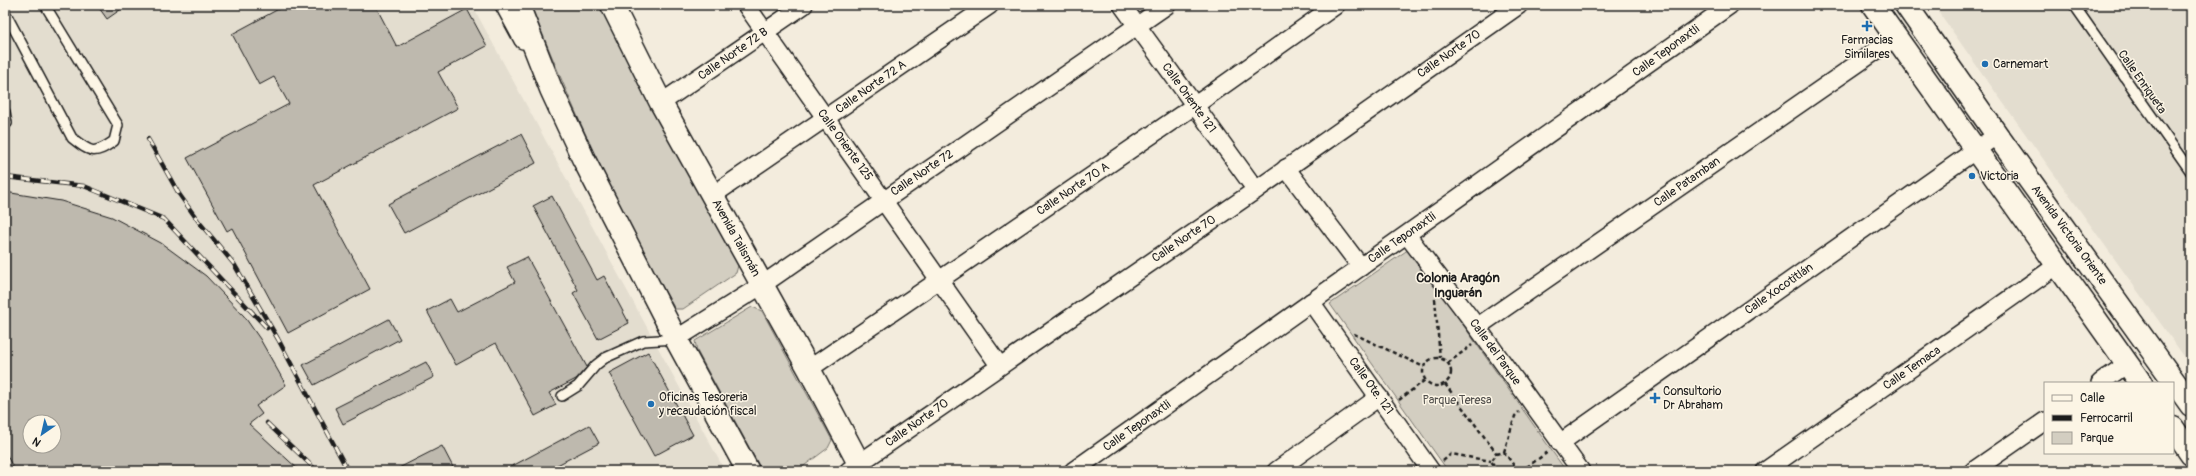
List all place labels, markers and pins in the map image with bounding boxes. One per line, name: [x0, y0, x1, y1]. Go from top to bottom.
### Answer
marker: Farmacias Similares: [1862, 21, 1872, 31]
place label: Farmacias Similares: [1841, 33, 1894, 62]
place label: Carnemart: [1993, 57, 2048, 72]
marker: Carnemart: [1980, 59, 1990, 69]
place label: Victoria: [1980, 169, 2019, 184]
marker: Victoria: [1967, 171, 1977, 181]
place label: Consultorio Dr Abraham: [1663, 384, 1723, 413]
place label: Oficinas Tesoreria y recaudación fiscal: [658, 390, 757, 419]
marker: Consultorio Dr Abraham: [1650, 393, 1660, 403]
marker: Oficinas Tesoreria y recaudación fiscal: [646, 399, 656, 409]

